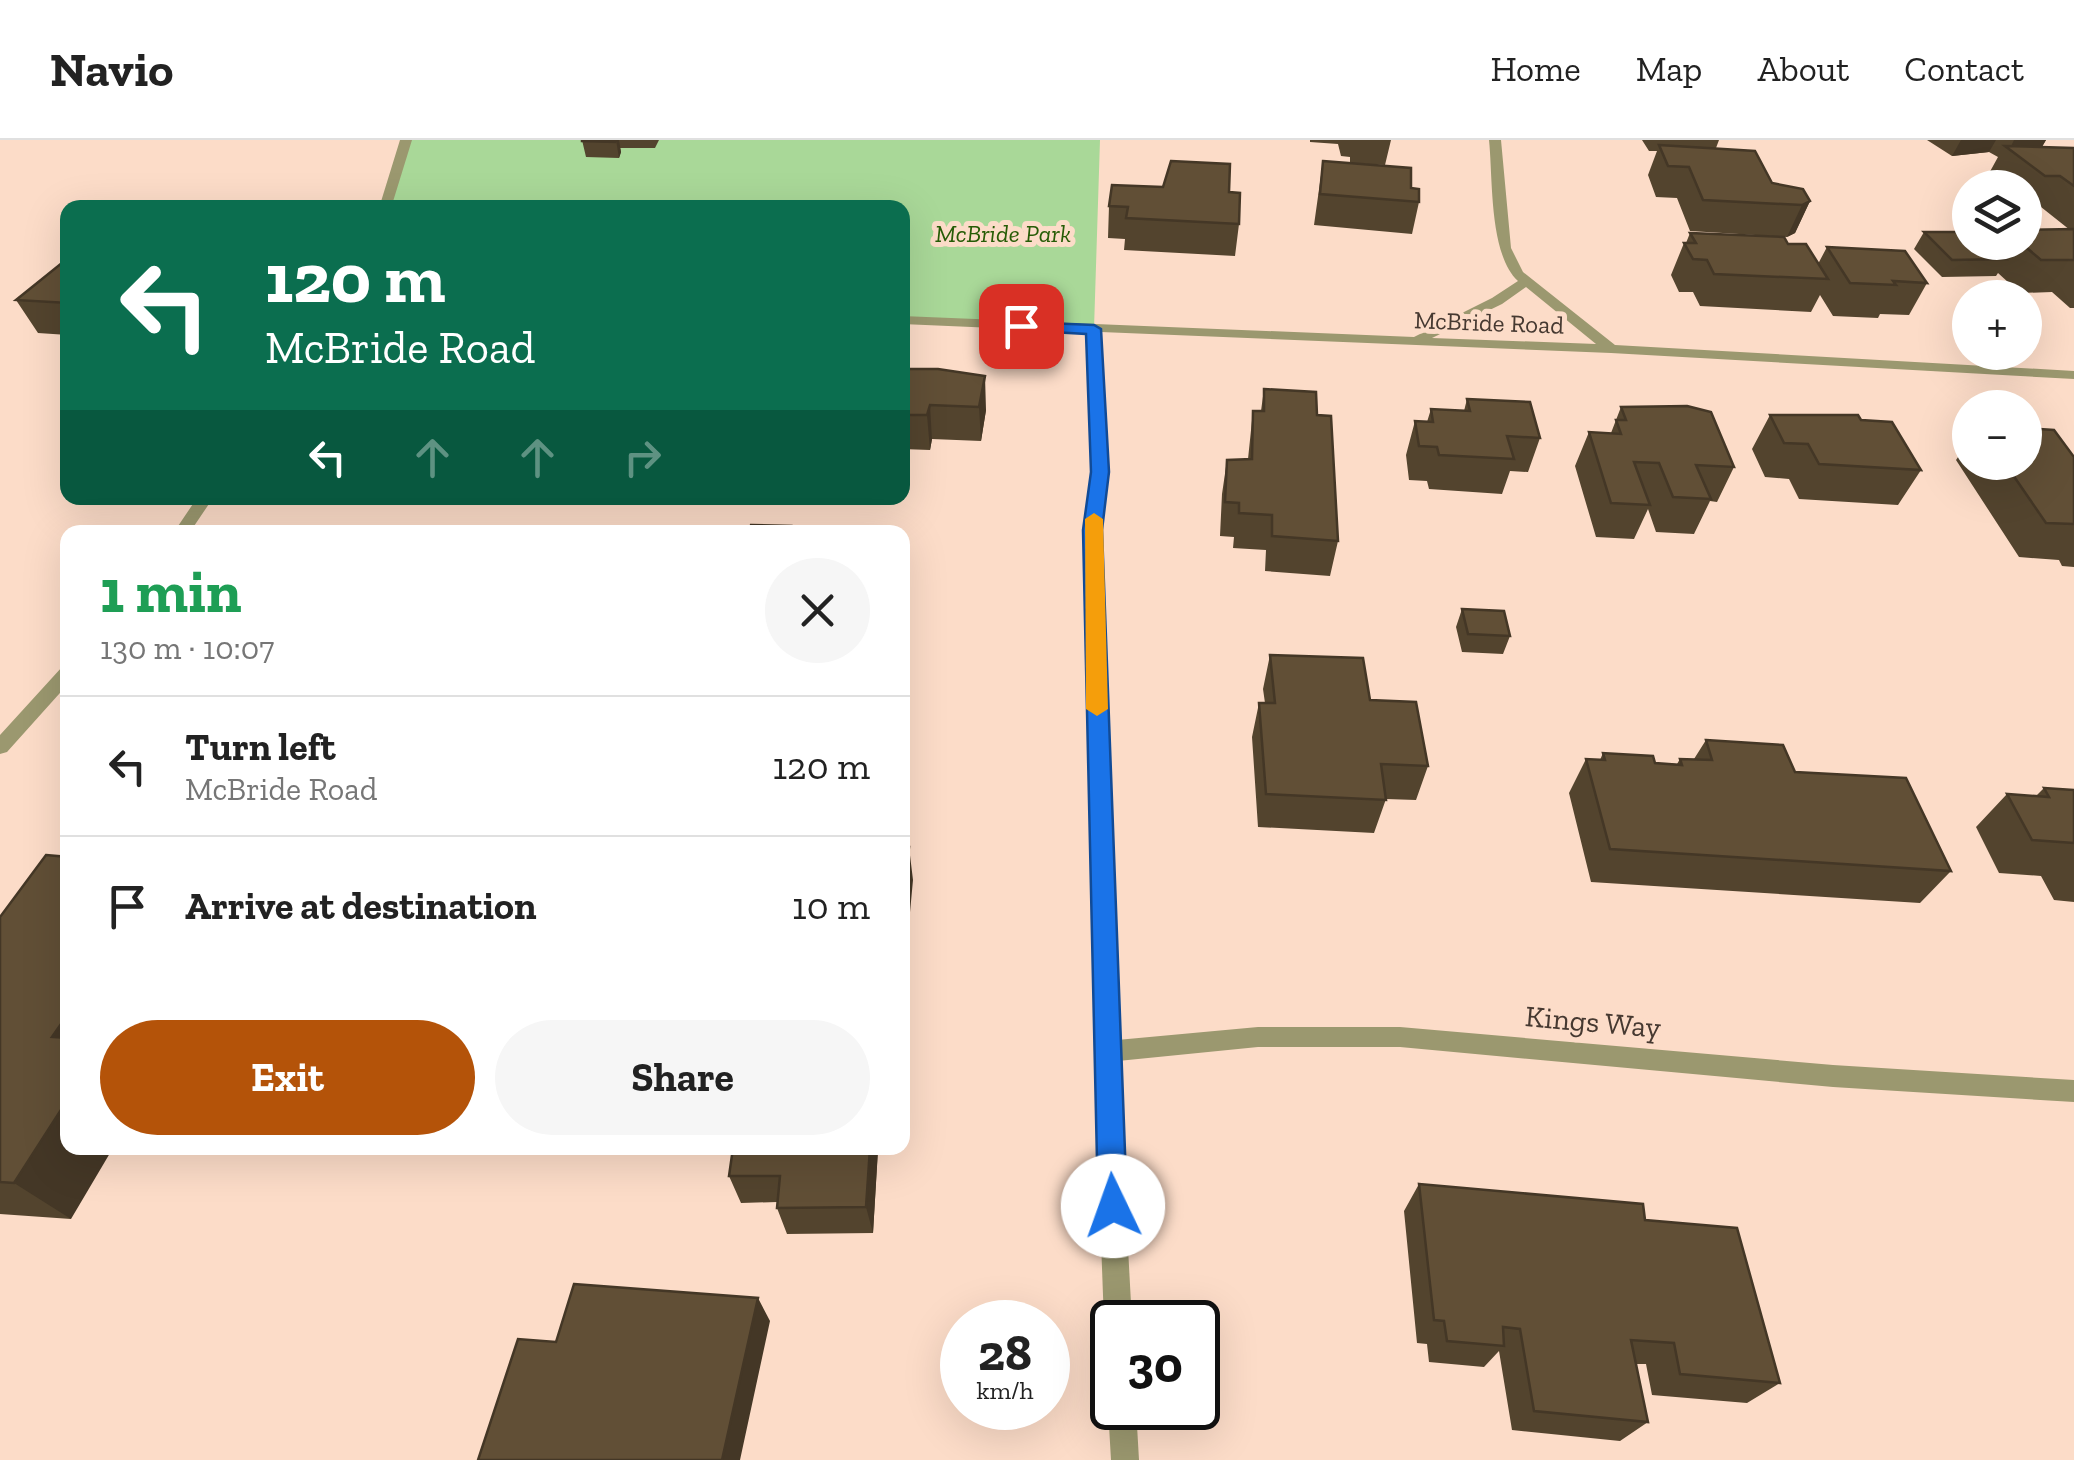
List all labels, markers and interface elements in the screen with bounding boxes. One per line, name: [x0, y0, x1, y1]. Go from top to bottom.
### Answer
text: Navio: [50, 41, 173, 98]
text: Home: [1490, 48, 1581, 90]
text: Map: [1636, 48, 1702, 90]
text: About: [1757, 48, 1849, 90]
text: Contact: [1904, 48, 2024, 90]
map controls: [1952, 170, 2042, 480]
button: layers: [1952, 170, 2042, 260]
park label: McBride Park: [935, 218, 1071, 248]
text: 120 m: [265, 236, 446, 320]
icon: left: [100, 240, 230, 370]
button: +: [1952, 280, 2042, 370]
pin: [979, 284, 1064, 369]
icon: arrive: [994, 299, 1049, 354]
street label: McBride Road: [1413, 304, 1565, 340]
text: McBride Road: [265, 321, 535, 375]
button: −: [1952, 390, 2042, 480]
icon: left: [300, 430, 355, 485]
icon: ahead: [405, 430, 460, 485]
icon: ahead: [510, 430, 565, 485]
icon: right: [615, 430, 670, 485]
text: 1 min: [100, 555, 242, 627]
button: close: [765, 558, 870, 663]
text: 130 m · 10:07: [100, 629, 274, 667]
text: Turn left: [185, 724, 336, 770]
icon: left: [100, 739, 155, 794]
text: 120 m: [772, 743, 870, 789]
text: McBride Road: [185, 770, 377, 808]
icon: arrive: [100, 879, 155, 934]
text: Arrive at destination: [185, 883, 536, 929]
text: 10 m: [792, 883, 870, 929]
street label: Kings Way: [1524, 998, 1663, 1046]
button: Exit: [100, 1020, 475, 1135]
button: Share: [495, 1020, 870, 1135]
position arrow: [1061, 1154, 1165, 1258]
speed limit sign: 30: [1090, 1300, 1220, 1430]
text: 28: [978, 1323, 1032, 1383]
text: km/h: [976, 1375, 1034, 1405]

